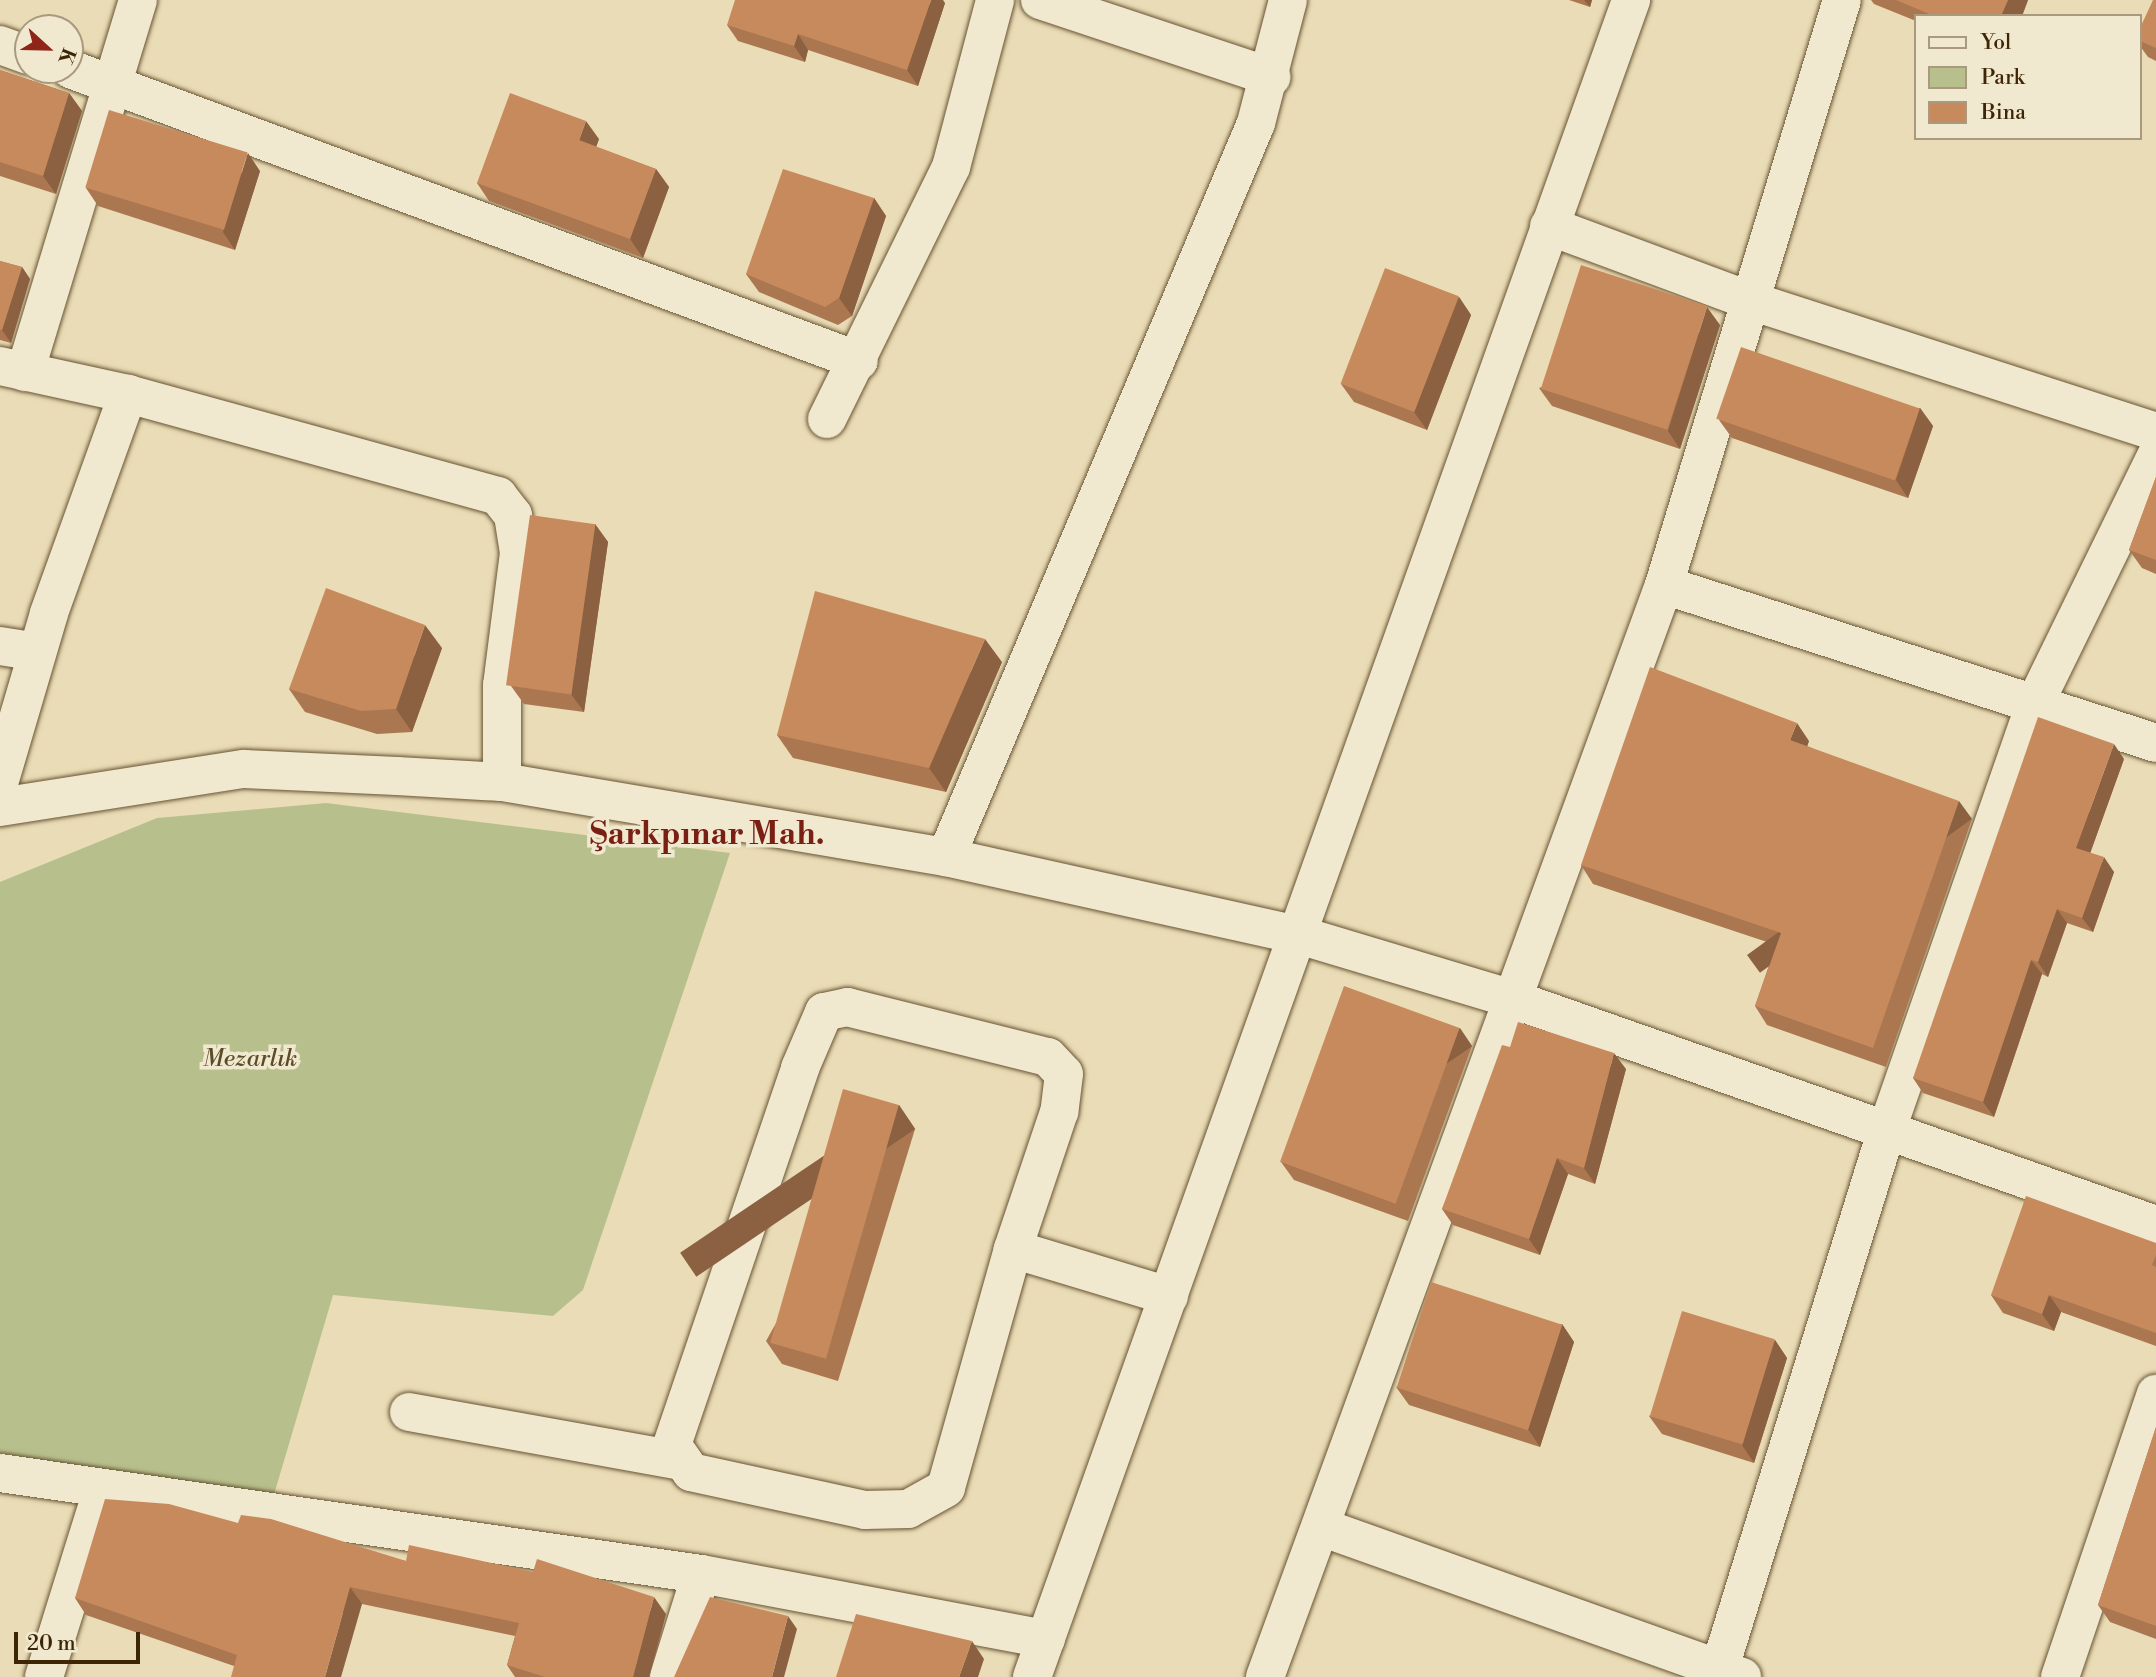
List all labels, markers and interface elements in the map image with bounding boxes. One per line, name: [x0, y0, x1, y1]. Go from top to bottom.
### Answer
north arrow: [14, 14, 84, 84]
legend: [1914, 14, 2142, 140]
text: Yol: [1981, 30, 2011, 56]
text: K: [53, 44, 81, 68]
text: Park: [1981, 65, 2025, 91]
text: Bina: [1981, 100, 2026, 126]
district label: Şarkpınar Mah.: [589, 815, 825, 853]
park label: Mezarlık: [203, 1046, 297, 1074]
scale bar: [18, 1618, 144, 1662]
text: 20 m: [27, 1631, 76, 1657]

